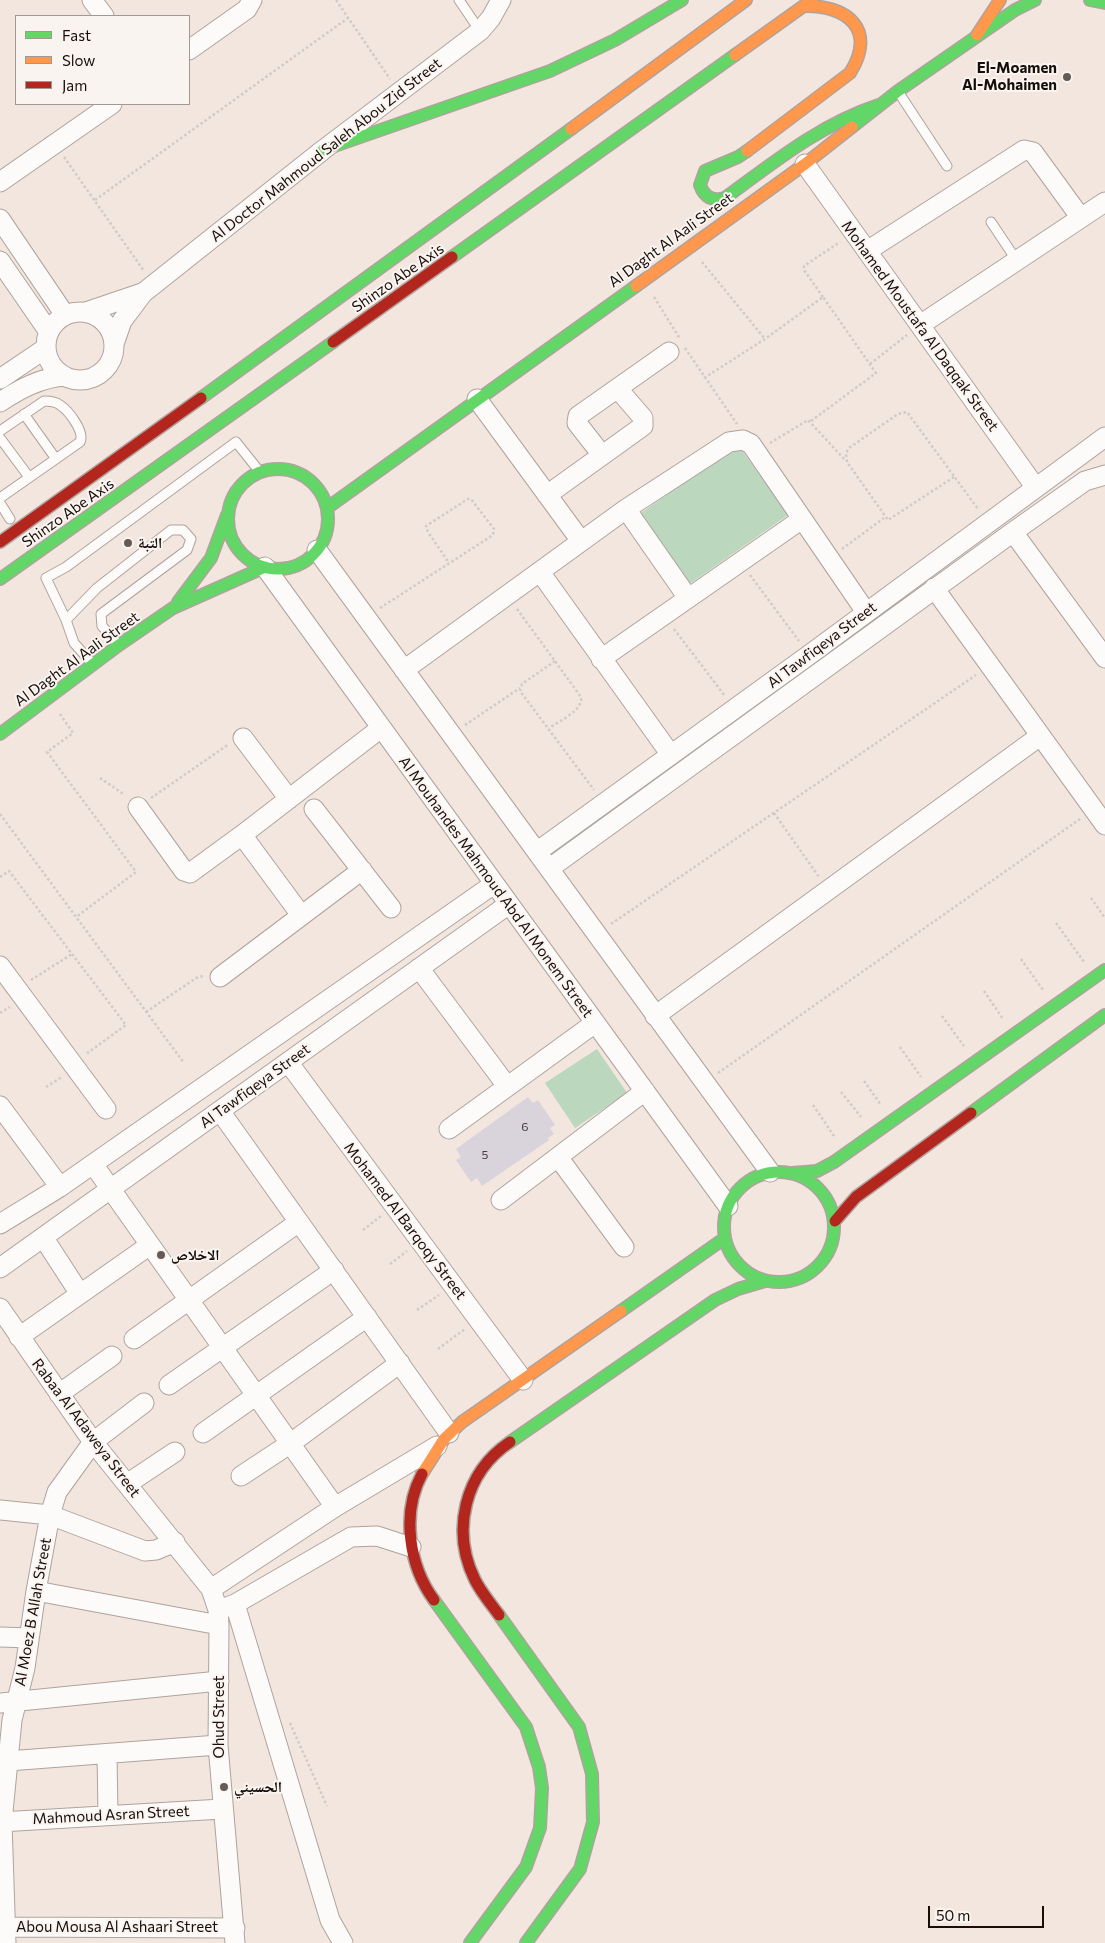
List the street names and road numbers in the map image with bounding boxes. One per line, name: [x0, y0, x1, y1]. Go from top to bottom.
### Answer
street label: Al Doctor Mahmoud Saleh Abou Zid Street: [207, 54, 445, 246]
street label: Al Daght Al Aali Street: [605, 189, 737, 291]
street label: Mohamed Moustafa Al Daqqak Street: [838, 217, 1002, 435]
street label: Shinzo Abe Axis: [349, 240, 447, 316]
street label: Shinzo Abe Axis: [19, 475, 117, 551]
street label: Al Tawfiqeya Street: [764, 598, 880, 692]
street label: Al Daght Al Aali Street: [11, 608, 143, 710]
street label: Al Mouhandes Mahmoud Abd Al Monem Street: [395, 753, 597, 1021]
street label: Al Tawfiqeya Street: [196, 1040, 314, 1132]
street label: Mohamed Al Barqoqy Street: [340, 1139, 470, 1303]
street label: Rabaa Al Adaweya Street: [28, 1355, 144, 1501]
street label: Al Moez B Allah Street: [11, 1536, 55, 1688]
street label: Ohud Street: [210, 1675, 228, 1759]
street label: Mahmoud Asran Street: [32, 1802, 190, 1828]
street label: Abou Mousa Al Ashaari Street: [16, 1918, 218, 1936]

